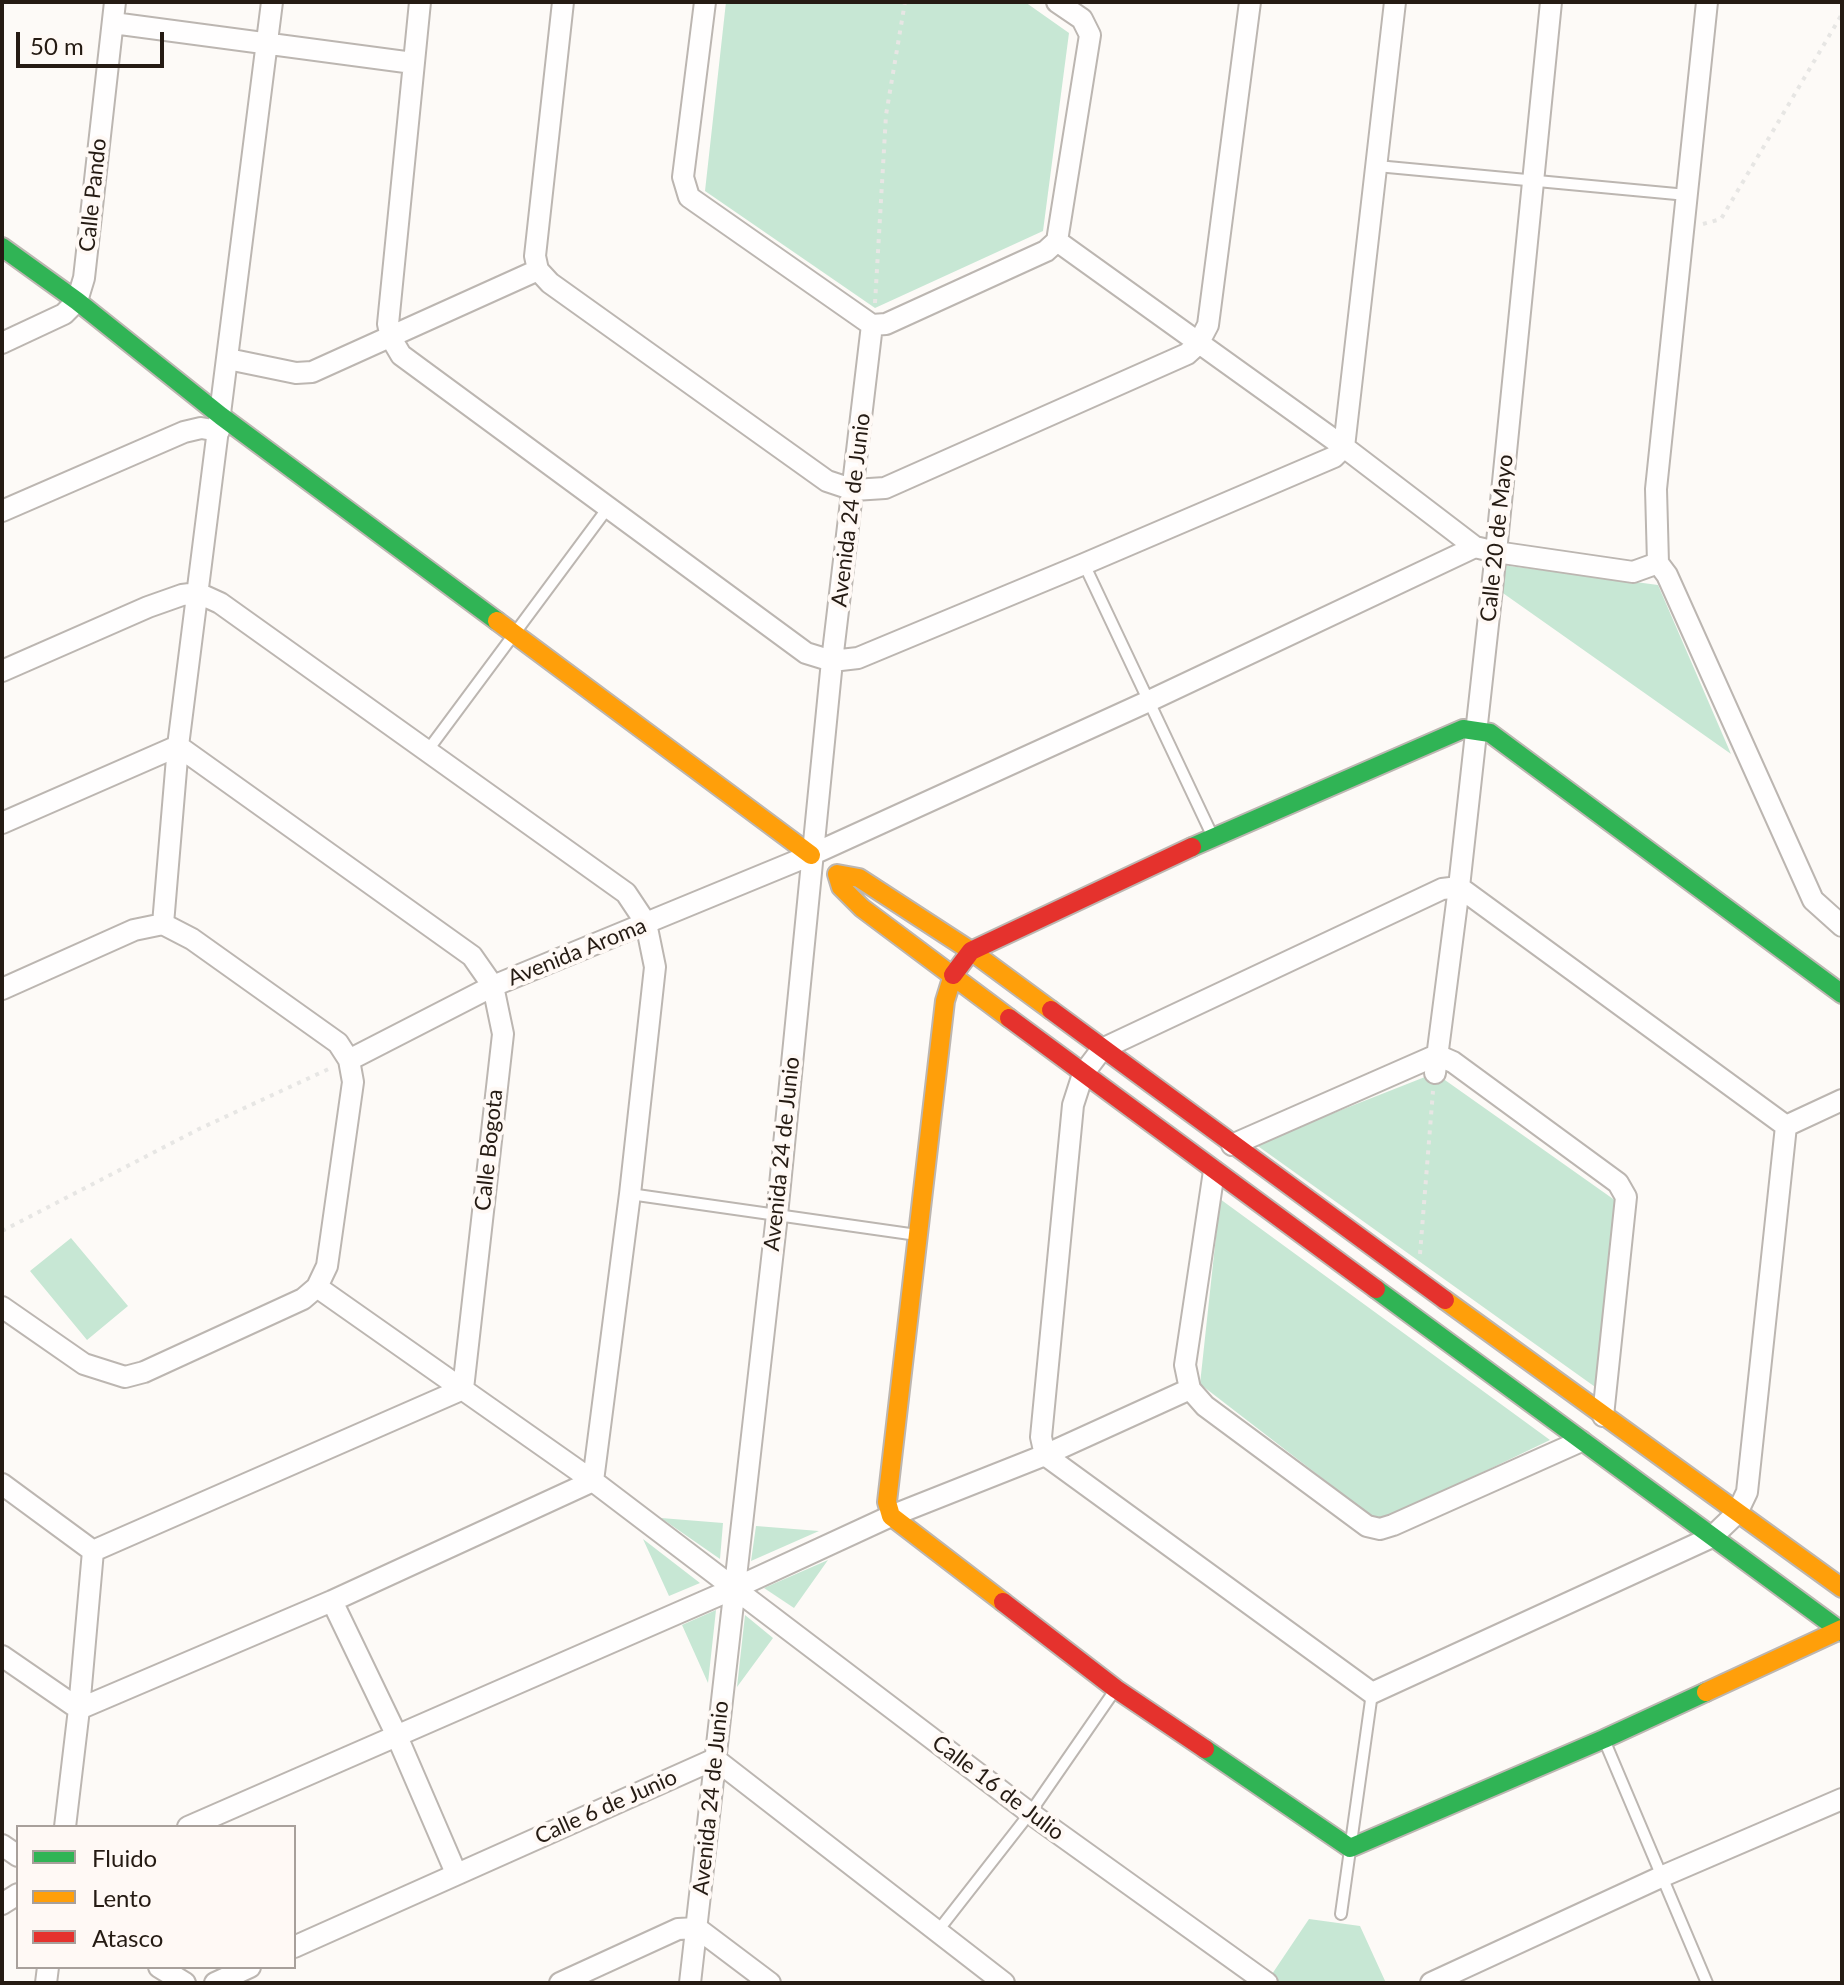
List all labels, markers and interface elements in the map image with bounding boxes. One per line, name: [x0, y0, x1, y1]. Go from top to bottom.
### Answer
scale bar: [20, 16, 168, 66]
text: 50 m: [30, 31, 84, 60]
street label: Calle Pando: [74, 137, 112, 253]
street label: Avenida 24 de Junio: [826, 412, 876, 608]
street label: Calle 20 de Mayo: [1475, 453, 1519, 623]
street label: Avenida Aroma: [504, 912, 650, 992]
street label: Avenida 24 de Junio: [759, 1056, 805, 1252]
street label: Calle Bogota: [469, 1088, 509, 1212]
street label: Avenida 24 de Junio: [688, 1700, 734, 1896]
street label: Calle 16 de Julio: [927, 1730, 1069, 1846]
street label: Calle 6 de Junio: [531, 1764, 681, 1850]
legend: [16, 1825, 296, 1969]
text: Fluido: [92, 1843, 157, 1872]
text: Lento: [92, 1883, 152, 1912]
text: Atasco: [92, 1923, 163, 1952]

